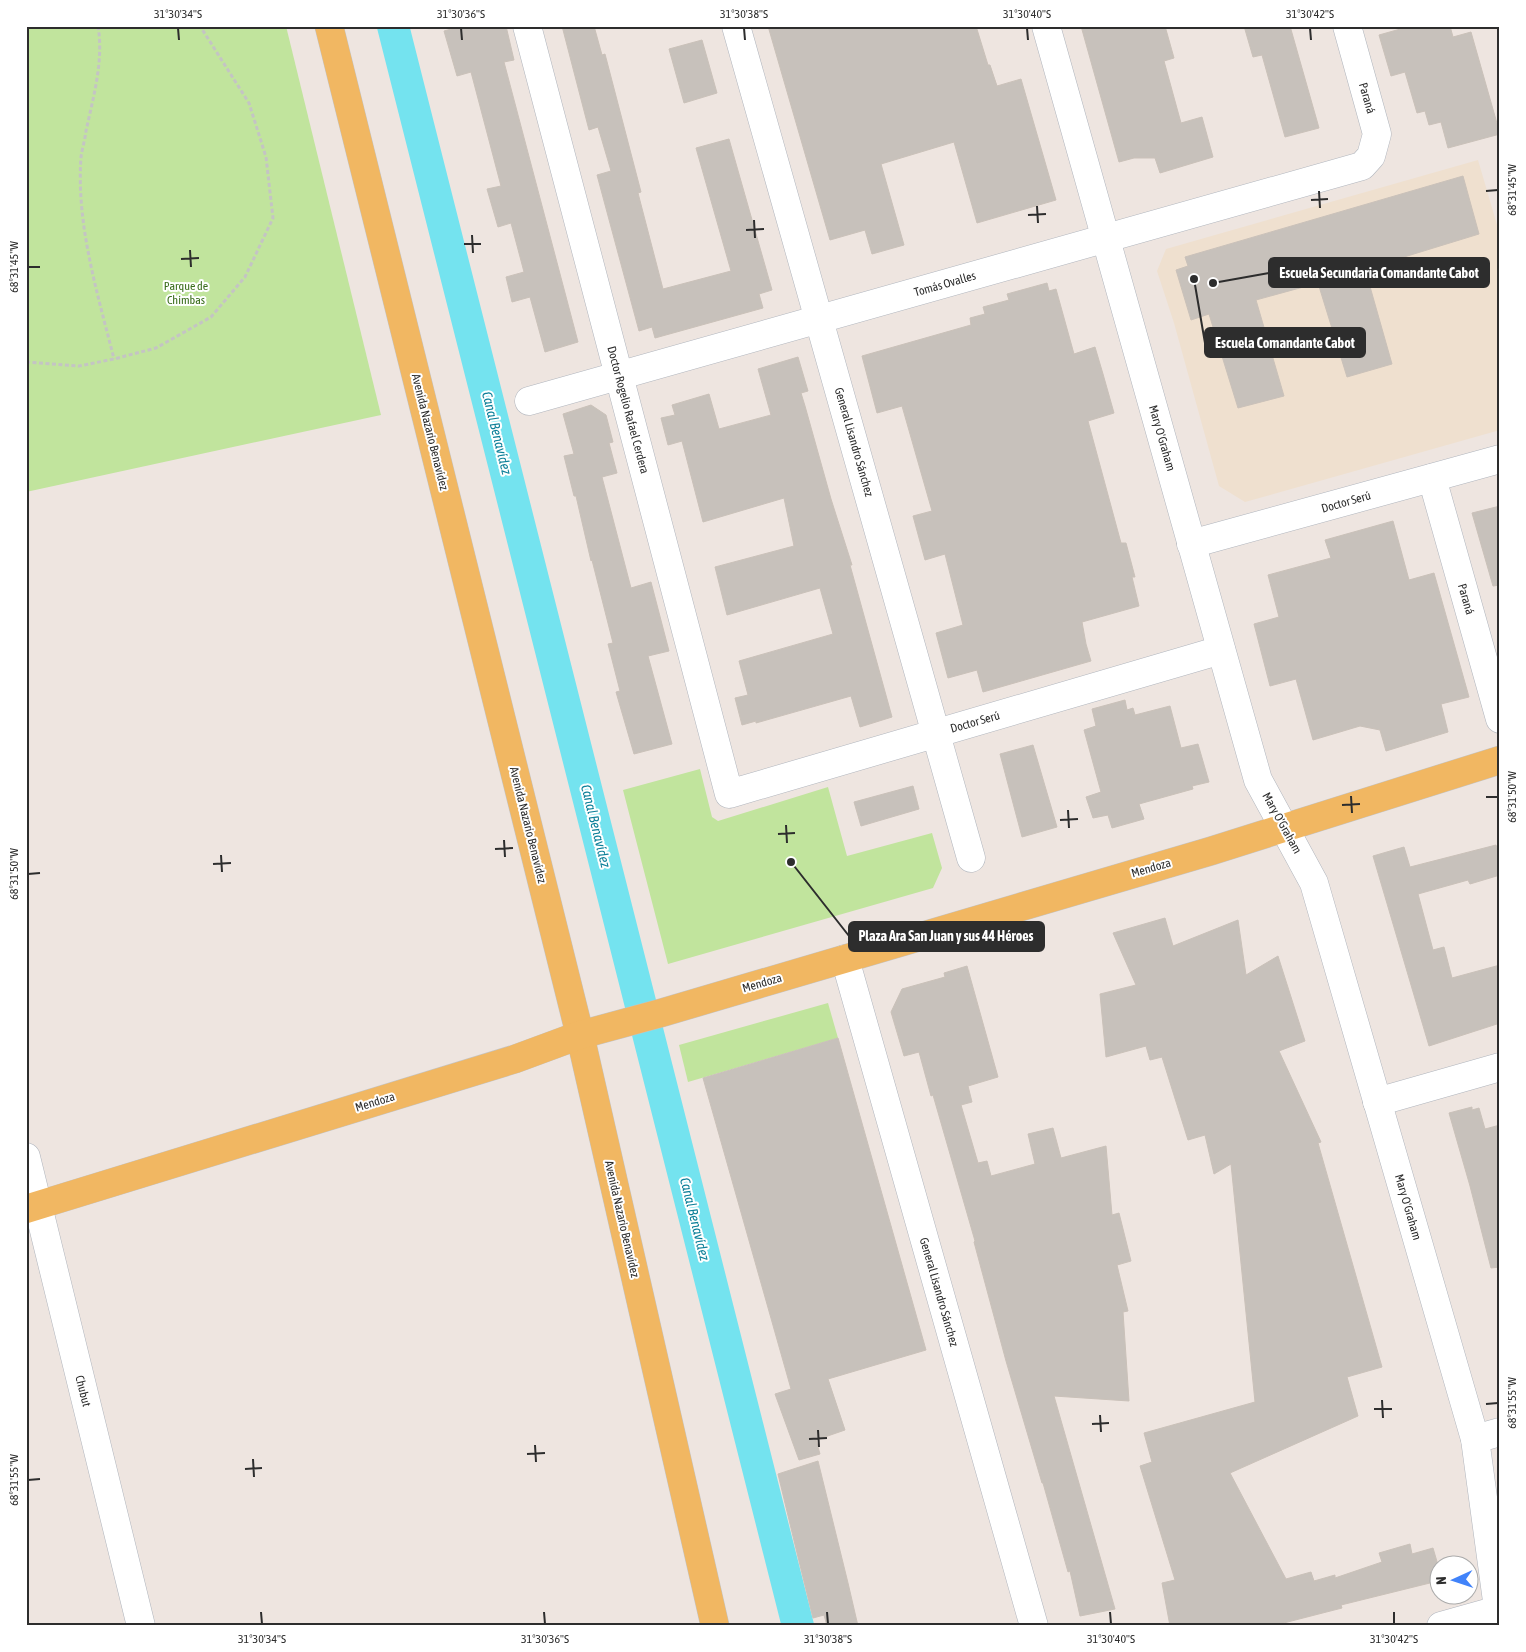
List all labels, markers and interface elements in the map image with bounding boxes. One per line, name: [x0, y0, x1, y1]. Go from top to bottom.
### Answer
text: 31°30'34"S: [154, 7, 202, 21]
text: 31°30'36"S: [437, 7, 485, 21]
text: 31°30'38"S: [720, 7, 768, 21]
text: 31°30'40"S: [1003, 7, 1051, 21]
text: 31°30'42"S: [1286, 7, 1334, 21]
street label: Paraná: [1356, 81, 1378, 115]
text: 68°31'45"W: [1505, 164, 1519, 216]
text: 68°31'45"W: [7, 241, 21, 293]
callout: Escuela Secundaria Comandante Cabot: [1269, 258, 1489, 287]
text: Escuela Secundaria Comandante Cabot: [1279, 265, 1479, 281]
street label: Tomás Ovalles: [912, 269, 978, 299]
park label: Parque de Chimbas: [164, 279, 208, 307]
callout: Escuela Comandante Cabot: [1205, 328, 1365, 357]
text: Escuela Comandante Cabot: [1215, 335, 1355, 351]
street label: Doctor Rogelio Rafael Cerdera: [604, 345, 652, 475]
street label: Avenida Nazario Benavídez: [409, 372, 451, 492]
street label: General Lisandro Sánchez: [832, 386, 876, 499]
water label: Canal Benavídez: [479, 390, 515, 477]
street label: Mary O'Graham: [1146, 403, 1178, 473]
street label: Doctor Serú: [1320, 488, 1373, 516]
street label: Paraná: [1455, 582, 1477, 616]
street label: Doctor Serú: [949, 708, 1002, 736]
street label: Avenida Nazario Benavídez: [507, 765, 549, 885]
text: 68°31'50"W: [1505, 771, 1519, 823]
water label: Canal Benavídez: [578, 783, 614, 870]
street label: Mary O'Graham: [1259, 790, 1305, 856]
text: 68°31'50"W: [7, 848, 21, 900]
street label: Mendoza: [1130, 856, 1172, 880]
callout: Plaza Ara San Juan y sus 44 Héroes: [849, 922, 1044, 951]
text: Plaza Ara San Juan y sus 44 Héroes: [858, 928, 1034, 944]
street label: Mendoza: [741, 971, 783, 995]
street label: Mendoza: [354, 1089, 396, 1115]
street label: Avenida Nazario Benavídez: [602, 1159, 642, 1279]
street label: Mary O'Graham: [1392, 1172, 1424, 1242]
water label: Canal Benavídez: [677, 1176, 713, 1263]
street label: General Lisandro Sánchez: [917, 1236, 961, 1349]
street label: Chubut: [72, 1374, 94, 1409]
text: 68°31'55"W: [1505, 1377, 1519, 1429]
text: 68°31'55"W: [7, 1454, 21, 1506]
north arrow: [1428, 1554, 1478, 1604]
text: N: [1433, 1576, 1449, 1585]
text: 31°30'34"S: [238, 1632, 286, 1646]
text: 31°30'36"S: [521, 1632, 569, 1646]
text: 31°30'38"S: [804, 1632, 852, 1646]
text: 31°30'40"S: [1087, 1632, 1135, 1646]
text: 31°30'42"S: [1370, 1632, 1418, 1646]

